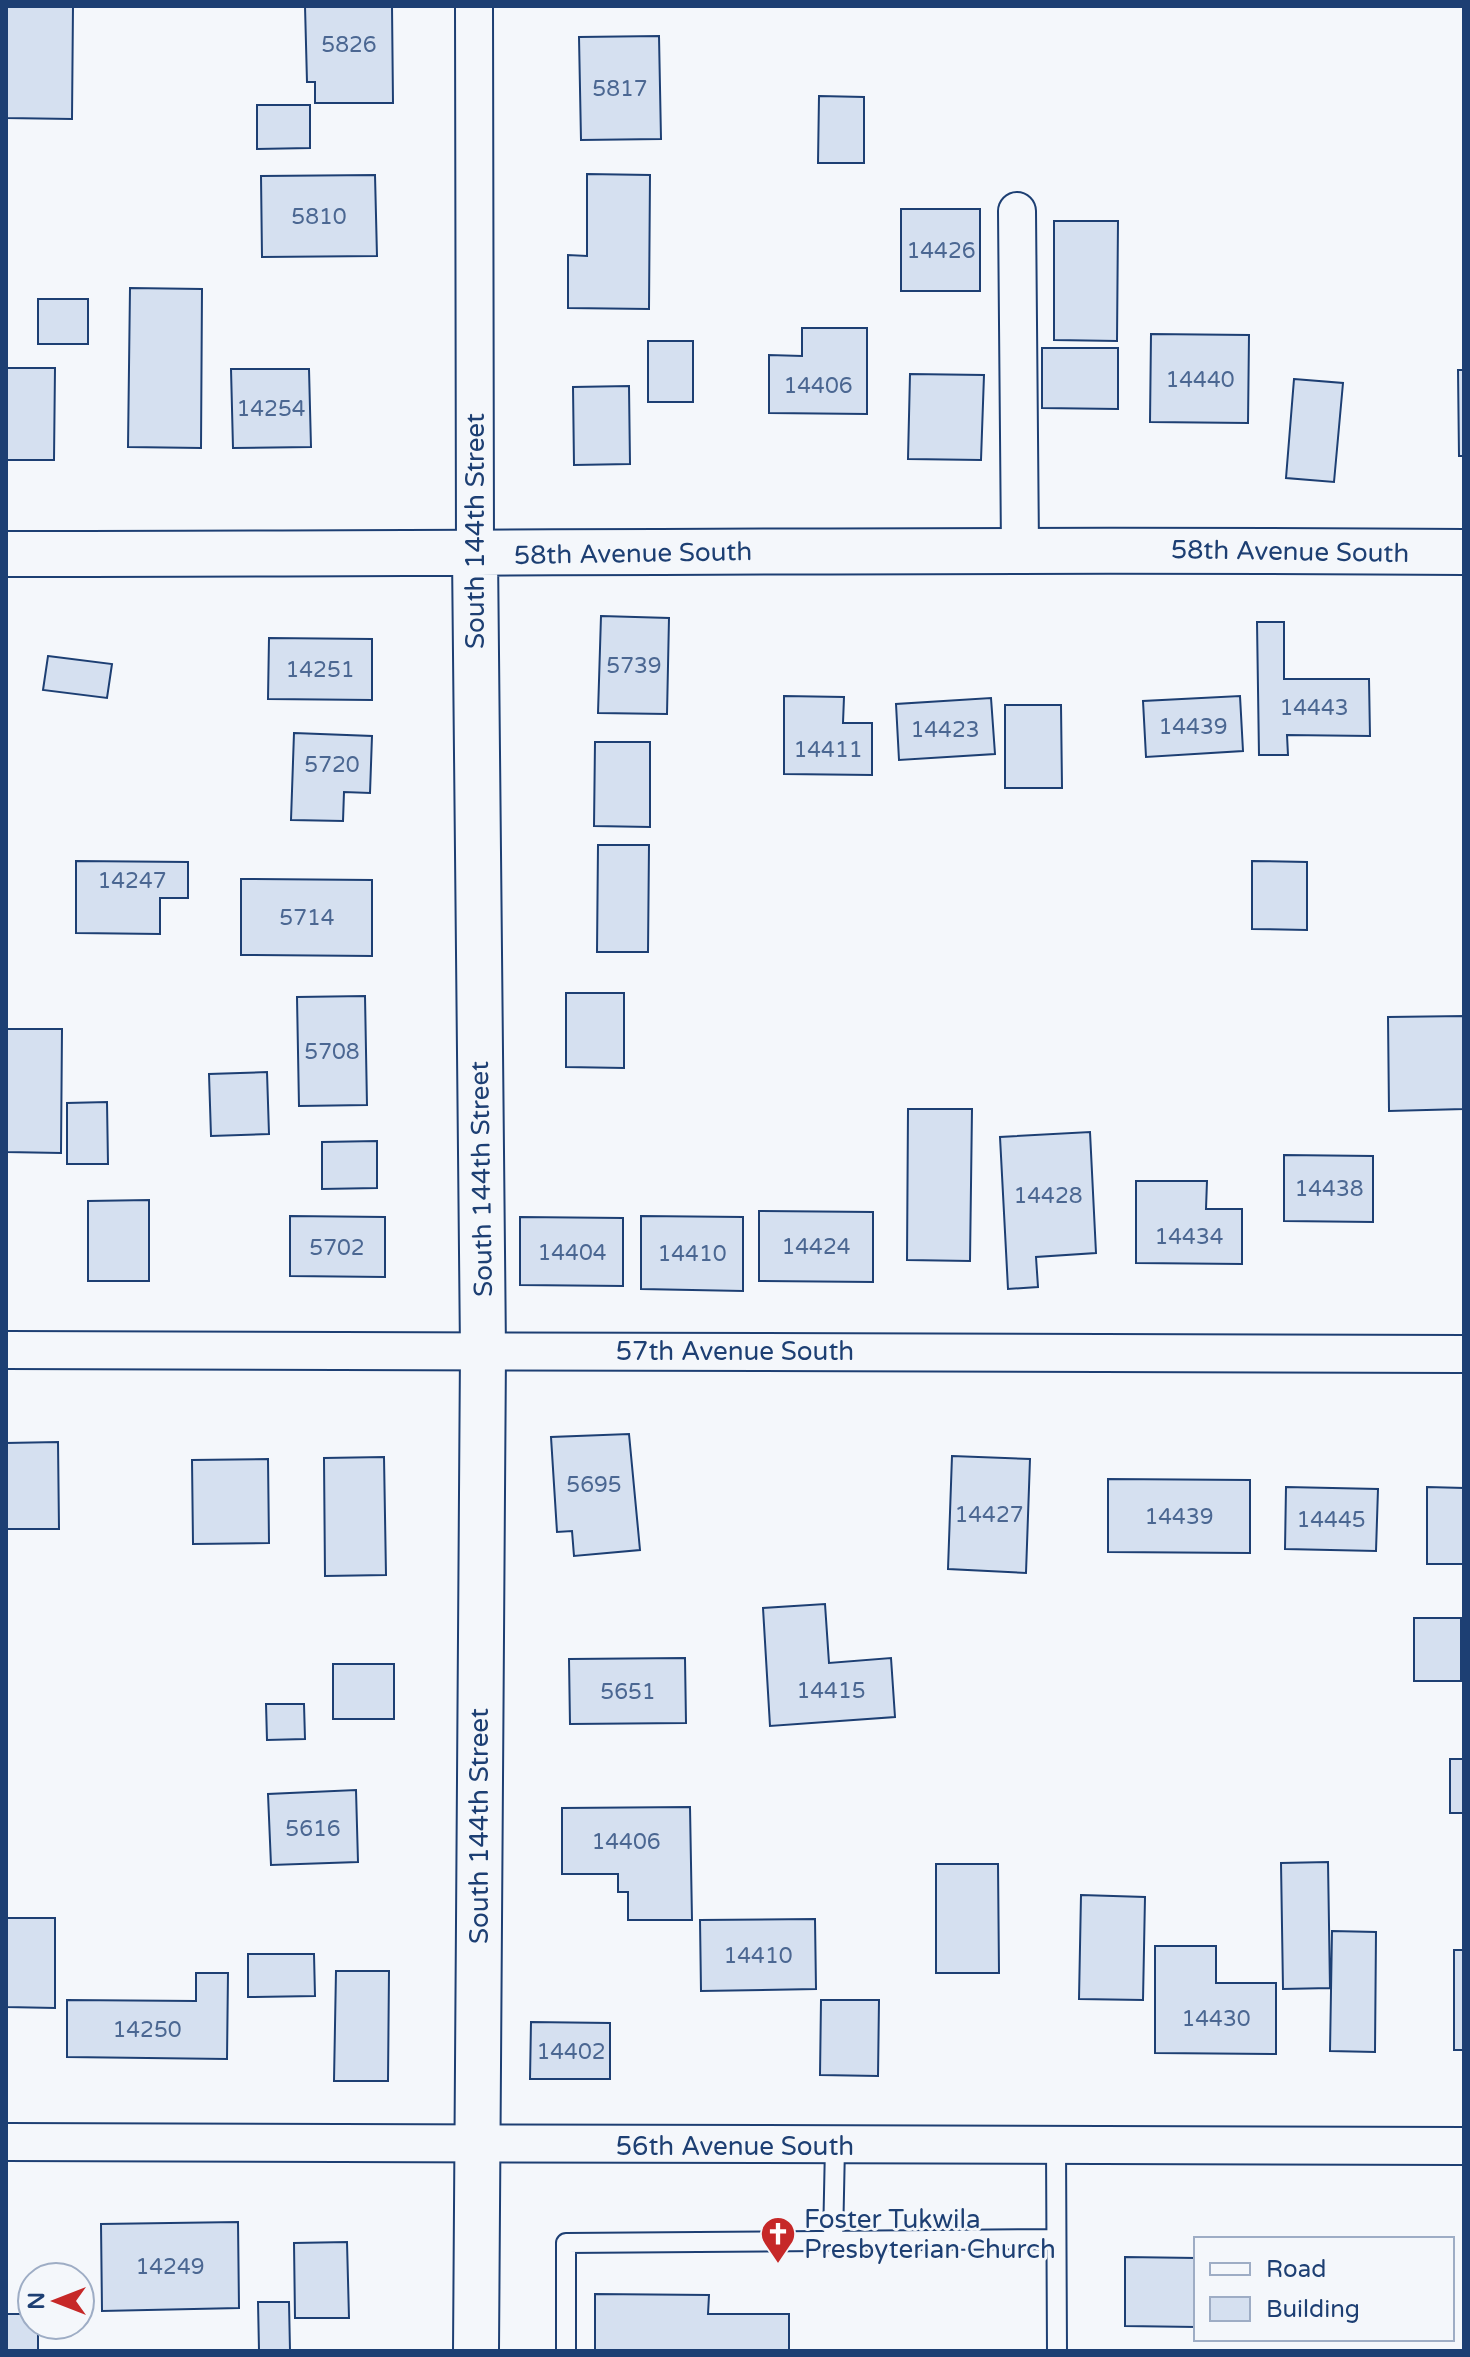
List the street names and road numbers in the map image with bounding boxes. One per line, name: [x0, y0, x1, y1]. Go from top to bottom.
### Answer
street label: South 144th Street: [460, 413, 491, 649]
street label: 58th Avenue South: [1171, 534, 1409, 569]
street label: 58th Avenue South: [514, 536, 752, 571]
street label: South 144th Street: [464, 1061, 499, 1297]
street label: 57th Avenue South: [616, 1336, 854, 1367]
street label: South 144th Street: [464, 1708, 495, 1944]
street label: 56th Avenue South: [616, 2131, 854, 2162]

